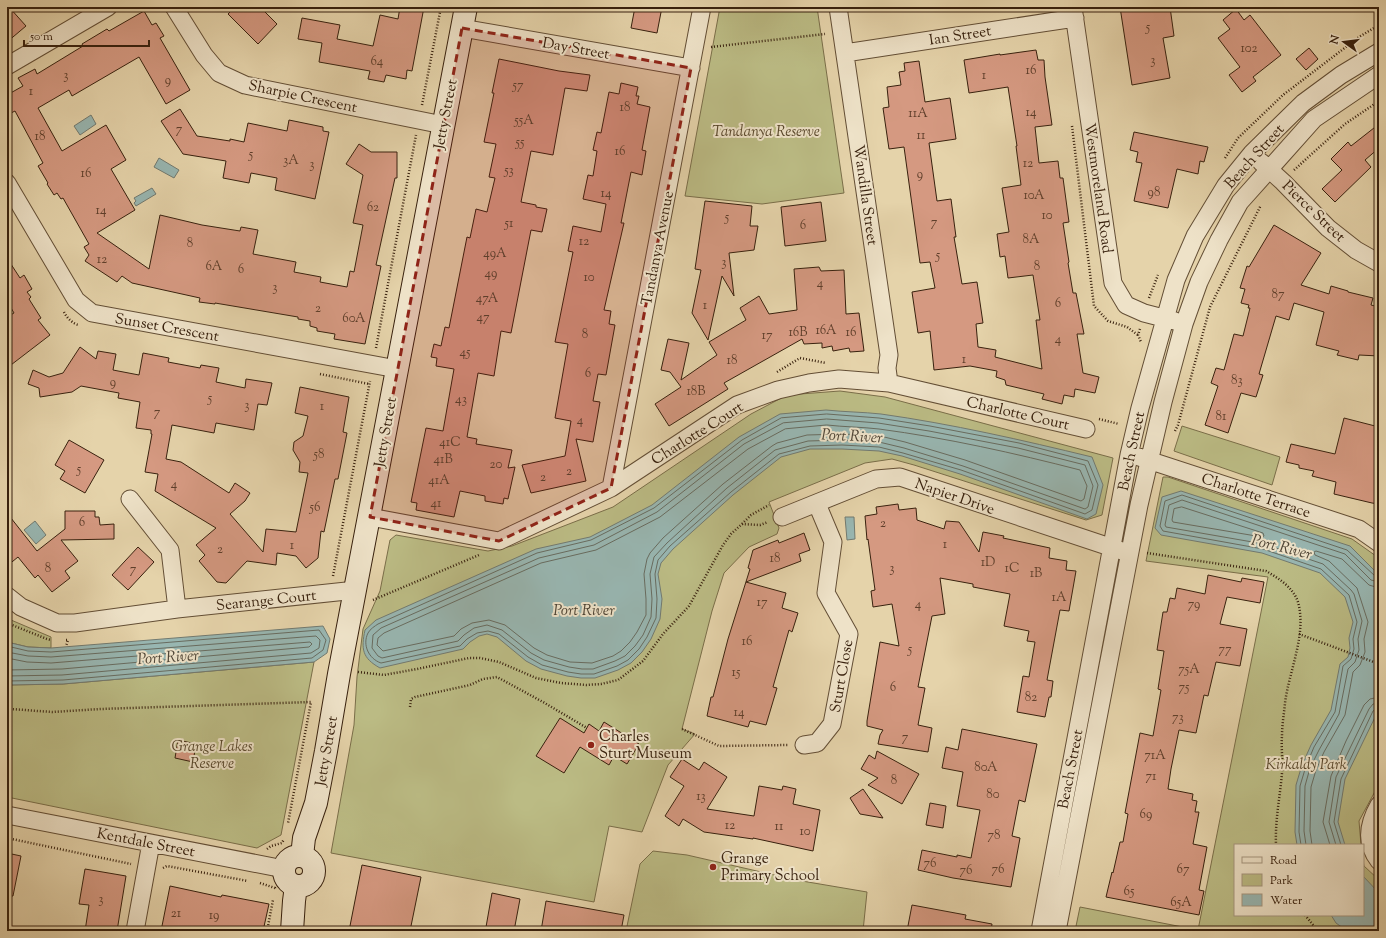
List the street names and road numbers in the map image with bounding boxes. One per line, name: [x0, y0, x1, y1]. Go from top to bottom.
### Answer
street label: Ian Street: [928, 21, 993, 52]
street label: Day Street: [540, 33, 611, 66]
street label: Sharpie Crescent: [246, 76, 359, 119]
street label: Jetty Street: [429, 77, 464, 152]
street label: Beach Street: [1220, 120, 1290, 194]
street label: Westmoreland Road: [1078, 122, 1117, 255]
street label: Wandilla Street: [847, 144, 882, 247]
street label: Pierce Street: [1277, 176, 1349, 248]
street label: Tandanya Avenue: [637, 189, 680, 307]
street label: Sunset Crescent: [113, 309, 221, 348]
street label: Charlotte Court: [964, 392, 1071, 437]
street label: Jetty Street: [370, 396, 403, 470]
street label: Charlotte Court: [648, 398, 748, 471]
street label: Beach Street: [1114, 410, 1151, 493]
street label: Charlotte Terrace: [1198, 469, 1313, 524]
street label: Napier Drive: [912, 474, 997, 521]
street label: Searange Court: [215, 586, 317, 617]
street label: Sturt Close: [826, 638, 859, 714]
street label: Jetty Street: [311, 715, 344, 789]
street label: Beach Street: [1053, 728, 1089, 811]
street label: Kentdale Street: [95, 824, 196, 863]

